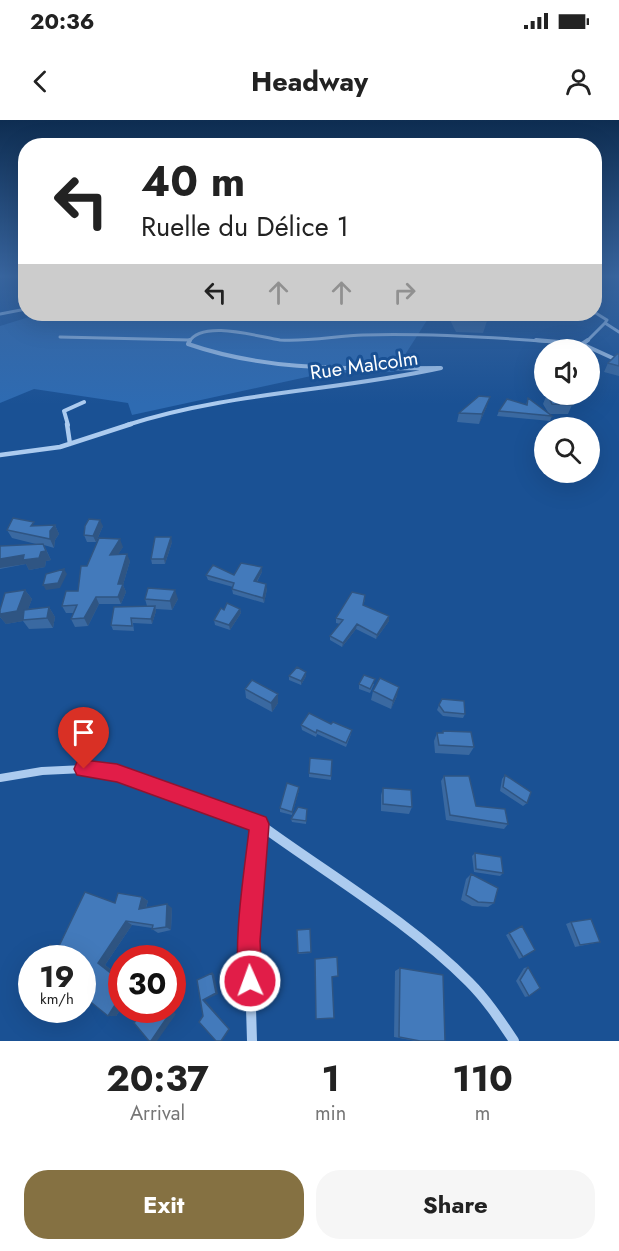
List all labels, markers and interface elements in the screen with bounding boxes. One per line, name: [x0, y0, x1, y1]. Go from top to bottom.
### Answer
text: 20:36: [30, 5, 94, 37]
text: Headway: [251, 62, 368, 101]
icon: back: [24, 65, 57, 98]
icon: person: [562, 65, 595, 98]
text: 40 m: [141, 151, 245, 212]
icon: left: [42, 162, 120, 240]
text: Ruelle du Délice 1: [141, 207, 349, 246]
icon: left: [199, 276, 232, 309]
icon: ahead: [262, 276, 295, 309]
icon: ahead: [325, 276, 358, 309]
icon: right: [388, 276, 421, 309]
map controls: [534, 339, 600, 483]
button: sound: [534, 339, 600, 405]
street label: Rue Malcolm: [308, 344, 420, 387]
button: search: [534, 417, 600, 483]
pin: [58, 707, 109, 769]
icon: arrive: [67, 716, 100, 749]
speed limit sign: 30: [108, 945, 186, 1023]
position arrow: [218, 949, 282, 1013]
text: 19: [39, 955, 75, 998]
text: km/h: [40, 988, 74, 1010]
text: 20:37: [106, 1052, 209, 1104]
text: 1: [321, 1052, 340, 1104]
text: 110: [452, 1052, 513, 1104]
text: Arrival: [130, 1099, 185, 1128]
text: min: [315, 1099, 346, 1128]
text: m: [475, 1099, 490, 1128]
button: Exit: [24, 1170, 304, 1239]
button: Share: [316, 1170, 595, 1239]

